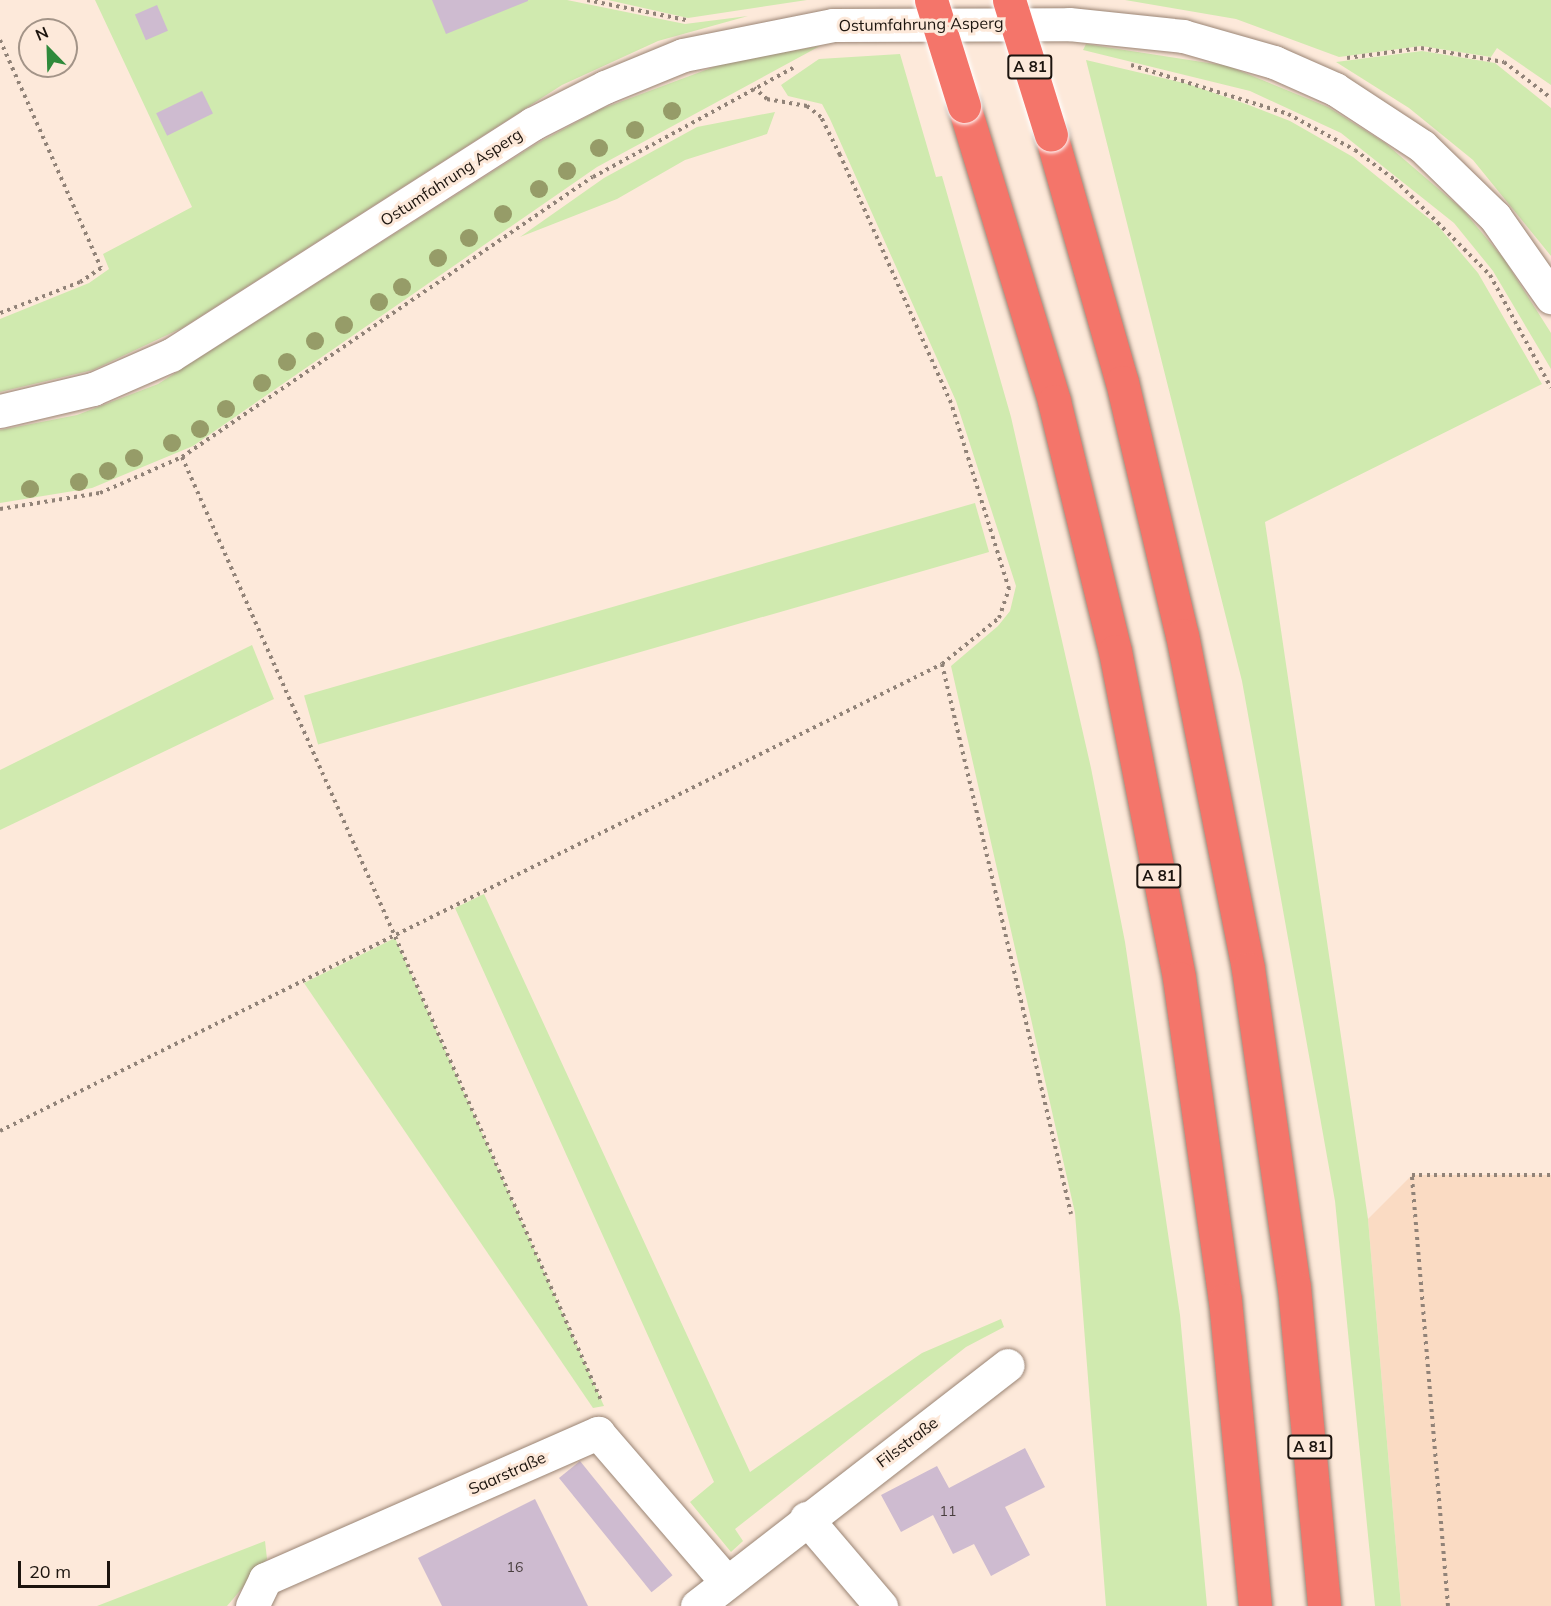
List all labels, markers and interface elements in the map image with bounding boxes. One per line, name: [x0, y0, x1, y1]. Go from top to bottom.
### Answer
street label: Ostumfahrung Asperg: [838, 13, 1004, 35]
north arrow: [18, 18, 78, 78]
text: N: [32, 22, 51, 45]
road number: A 81: [1006, 55, 1054, 79]
street label: Ostumfahrung Asperg: [377, 124, 525, 230]
road number: A 81: [1135, 864, 1183, 888]
street label: Filsstraße: [872, 1413, 942, 1471]
road number: A 81: [1286, 1435, 1334, 1459]
street label: Saarstraße: [465, 1447, 549, 1499]
house number: 11: [940, 1503, 956, 1519]
scale bar: [21, 1549, 112, 1587]
house number: 16: [507, 1559, 523, 1575]
text: 20 m: [29, 1560, 71, 1583]

